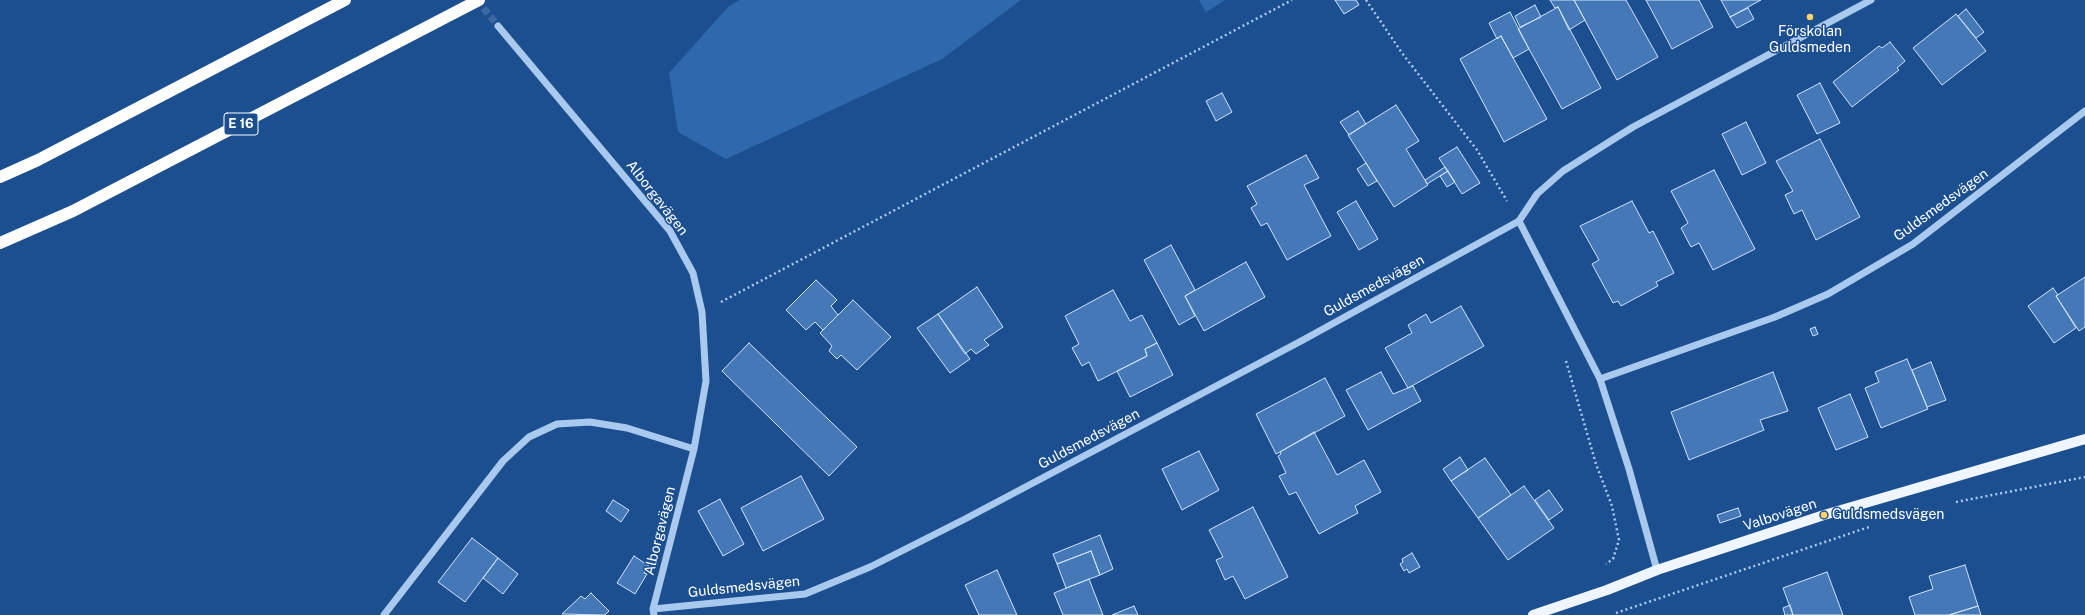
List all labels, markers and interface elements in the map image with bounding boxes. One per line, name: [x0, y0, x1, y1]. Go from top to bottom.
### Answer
marker: Förskolan Guldsmeden: [1805, 12, 1815, 22]
place label: Förskolan Guldsmeden: [1769, 24, 1851, 56]
road number: E 16: [224, 113, 258, 135]
street label: Alborgavägen: [622, 157, 692, 239]
street label: Guldsmedsvägen: [1891, 165, 1991, 245]
street label: Guldsmedsvägen: [1321, 251, 1427, 321]
street label: Guldsmedsvägen: [1035, 405, 1143, 473]
street label: Alborgavägen: [641, 485, 679, 577]
street label: Valbovägen: [1741, 495, 1819, 535]
place label: Guldsmedsvägen: [1832, 507, 1944, 523]
marker: Guldsmedsvägen: [1819, 510, 1829, 520]
street label: Guldsmedsvägen: [687, 573, 801, 601]

